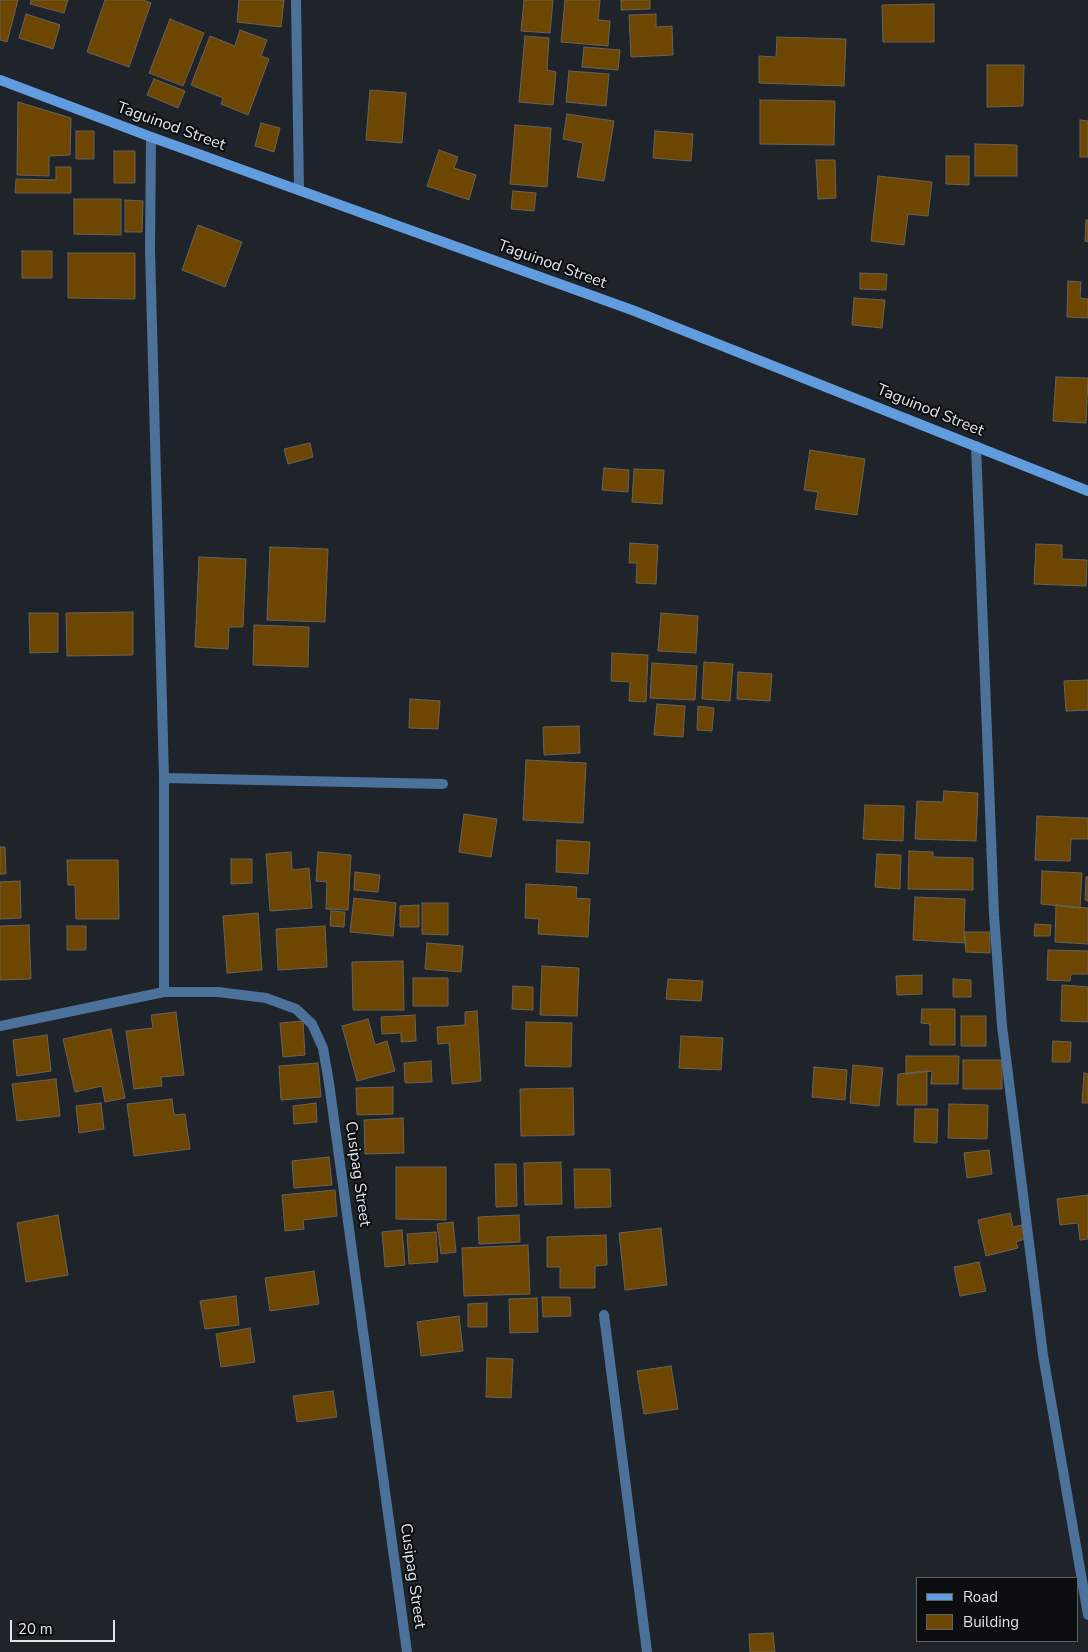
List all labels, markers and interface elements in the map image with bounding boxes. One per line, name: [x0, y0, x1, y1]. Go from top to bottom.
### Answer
street label: Taguinod Street: [114, 98, 228, 156]
street label: Taguinod Street: [495, 236, 609, 294]
street label: Taguinod Street: [874, 381, 986, 441]
street label: Cusipag Street: [340, 1120, 374, 1228]
street label: Cusipag Street: [395, 1522, 429, 1630]
legend: [916, 1577, 1078, 1642]
text: Road: [963, 1587, 998, 1607]
scale bar: [12, 1610, 118, 1642]
text: Building: [963, 1612, 1019, 1632]
text: 20 m: [18, 1619, 53, 1639]

